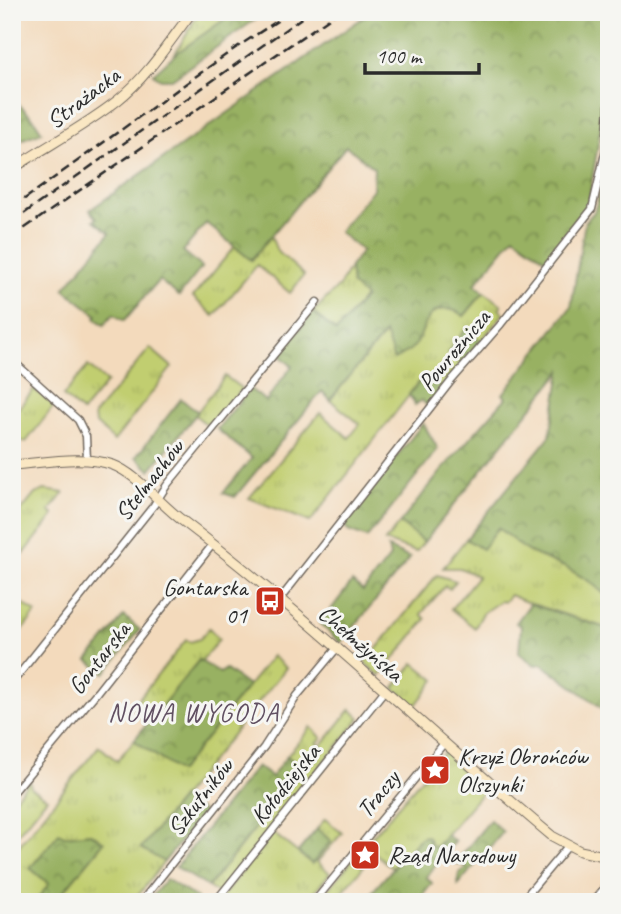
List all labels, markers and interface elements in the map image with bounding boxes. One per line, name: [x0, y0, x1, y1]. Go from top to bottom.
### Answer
scale bar: [365, 32, 479, 76]
text: 100 m: [376, 43, 423, 69]
street label: Strażacka: [40, 60, 127, 135]
street label: Powroźnicza: [411, 302, 497, 397]
street label: Stelmachów: [108, 432, 191, 527]
place label: Gontarska 01: [163, 572, 249, 630]
bus stop icon: Gontarska 01: [253, 584, 287, 618]
street label: Chełmżyńska: [312, 598, 411, 689]
street label: Gontarska: [61, 614, 138, 700]
district label: NOWA WYGODA: [108, 696, 280, 729]
street label: Kołodziejska: [244, 737, 327, 830]
place label: Krzyż Obrońców Olszynki: [458, 741, 589, 799]
street label: Szkutników: [160, 751, 241, 842]
place icon: Krzyż Obrońców Olszynki: [418, 753, 452, 787]
street label: Traczy: [350, 763, 407, 824]
place icon: Rząd Narodowy: [348, 838, 382, 872]
place label: Rząd Narodowy: [388, 840, 517, 870]

